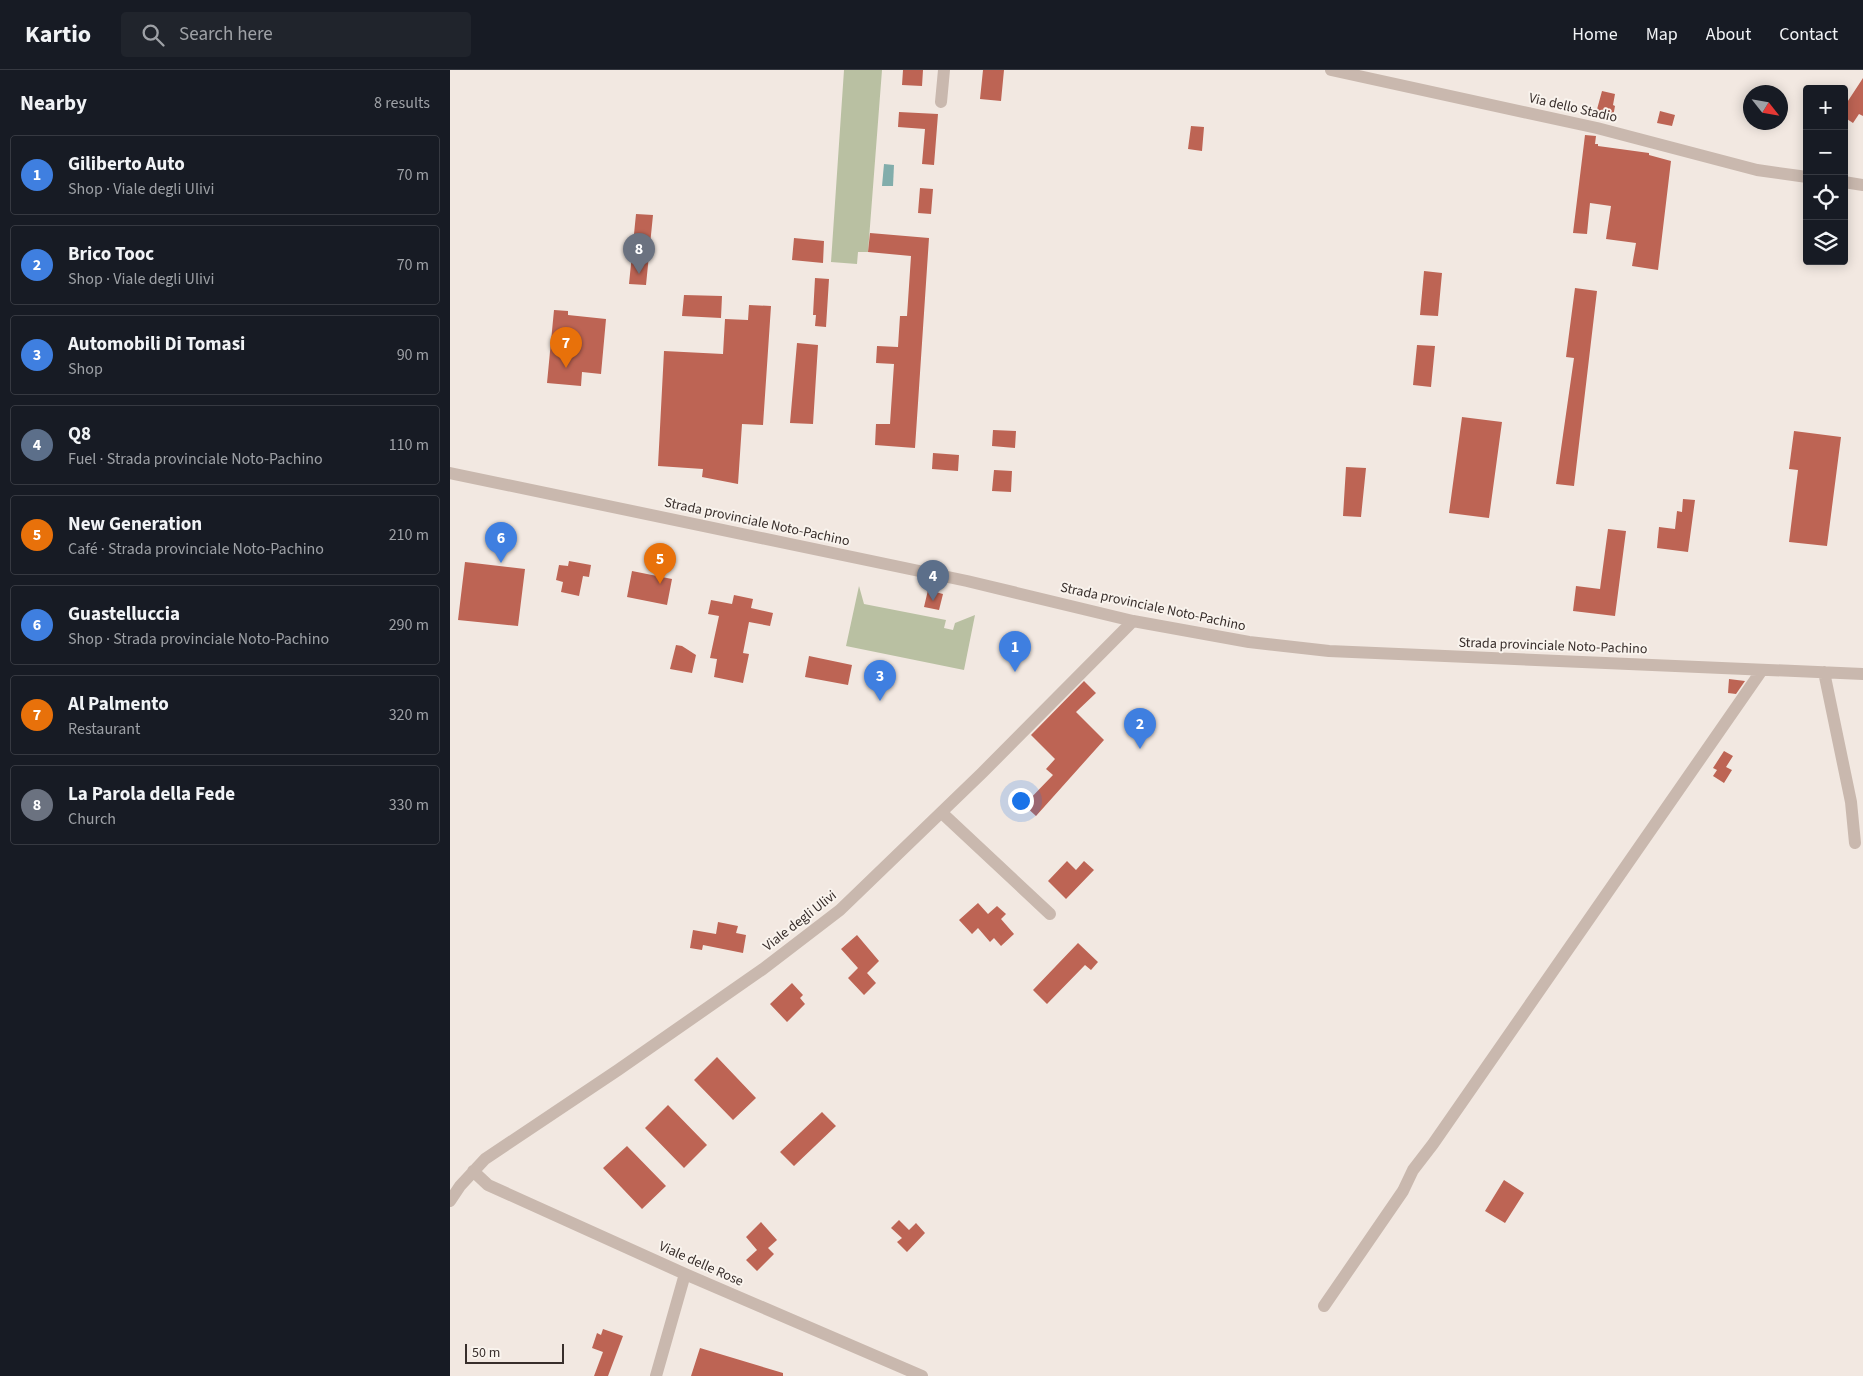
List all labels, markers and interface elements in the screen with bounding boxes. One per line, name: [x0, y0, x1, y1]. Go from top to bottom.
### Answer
search box: [121, 12, 471, 57]
text: Kartio: [25, 17, 91, 52]
icon: search: [139, 21, 167, 49]
text: Search here: [179, 21, 273, 48]
text: Home: [1572, 22, 1618, 47]
text: Map: [1646, 22, 1678, 47]
text: About: [1706, 22, 1751, 47]
text: Contact: [1779, 22, 1838, 47]
north arrow: [1743, 85, 1788, 130]
map controls: [1803, 85, 1848, 265]
button: +: [1803, 85, 1848, 130]
text: Nearby: [20, 88, 87, 118]
street label: Via dello Stadio: [1527, 88, 1619, 128]
text: 8 results: [374, 92, 430, 114]
button: −: [1803, 130, 1848, 175]
text: Giliberto Auto: [68, 151, 185, 178]
text: 1: [33, 164, 41, 186]
text: 70 m: [397, 164, 429, 186]
button: locate: [1803, 175, 1848, 220]
text: Shop · Viale degli Ulivi: [68, 178, 214, 200]
button: layers: [1803, 220, 1848, 265]
pin: 8: [623, 233, 655, 274]
text: Brico Tooc: [68, 241, 154, 268]
text: 2: [33, 254, 41, 276]
text: 70 m: [397, 254, 429, 276]
text: Shop · Viale degli Ulivi: [68, 268, 214, 290]
pin: 7: [550, 327, 582, 368]
text: Automobili Di Tomasi: [68, 331, 245, 358]
text: 3: [33, 344, 41, 366]
text: 90 m: [397, 344, 429, 366]
text: Shop: [68, 358, 103, 380]
text: Q8: [68, 421, 91, 448]
text: 4: [33, 434, 41, 456]
text: 110 m: [389, 434, 429, 456]
text: Fuel · Strada provinciale Noto-Pachino: [68, 448, 323, 470]
street label: Strada provinciale Noto-Pachino: [662, 493, 852, 551]
text: New Generation: [68, 511, 202, 538]
pin: 6: [485, 522, 517, 563]
text: 5: [33, 524, 41, 546]
text: 210 m: [389, 524, 429, 546]
text: Café · Strada provinciale Noto-Pachino: [68, 538, 324, 560]
pin: 5: [644, 543, 676, 584]
pin: 4: [917, 560, 949, 601]
street label: Strada provinciale Noto-Pachino: [1058, 578, 1248, 636]
text: Guastelluccia: [68, 601, 180, 628]
text: 6: [33, 614, 41, 636]
text: 290 m: [389, 614, 429, 636]
text: Shop · Strada provinciale Noto-Pachino: [68, 628, 329, 650]
pin: 1: [999, 631, 1031, 672]
street label: Strada provinciale Noto-Pachino: [1458, 633, 1648, 659]
pin: 3: [864, 660, 896, 701]
text: Al Palmento: [68, 691, 169, 718]
text: 7: [33, 704, 41, 726]
text: 320 m: [389, 704, 429, 726]
pin: 2: [1124, 708, 1156, 749]
text: Restaurant: [68, 718, 141, 740]
text: La Parola della Fede: [68, 781, 235, 808]
your location: [1008, 788, 1034, 814]
text: 8: [33, 794, 41, 816]
text: 330 m: [389, 794, 429, 816]
text: Church: [68, 808, 116, 830]
street label: Viale degli Ulivi: [759, 886, 841, 956]
street label: Viale delle Rose: [655, 1236, 747, 1292]
scale bar: [465, 1341, 564, 1364]
text: 50 m: [472, 1343, 500, 1363]

